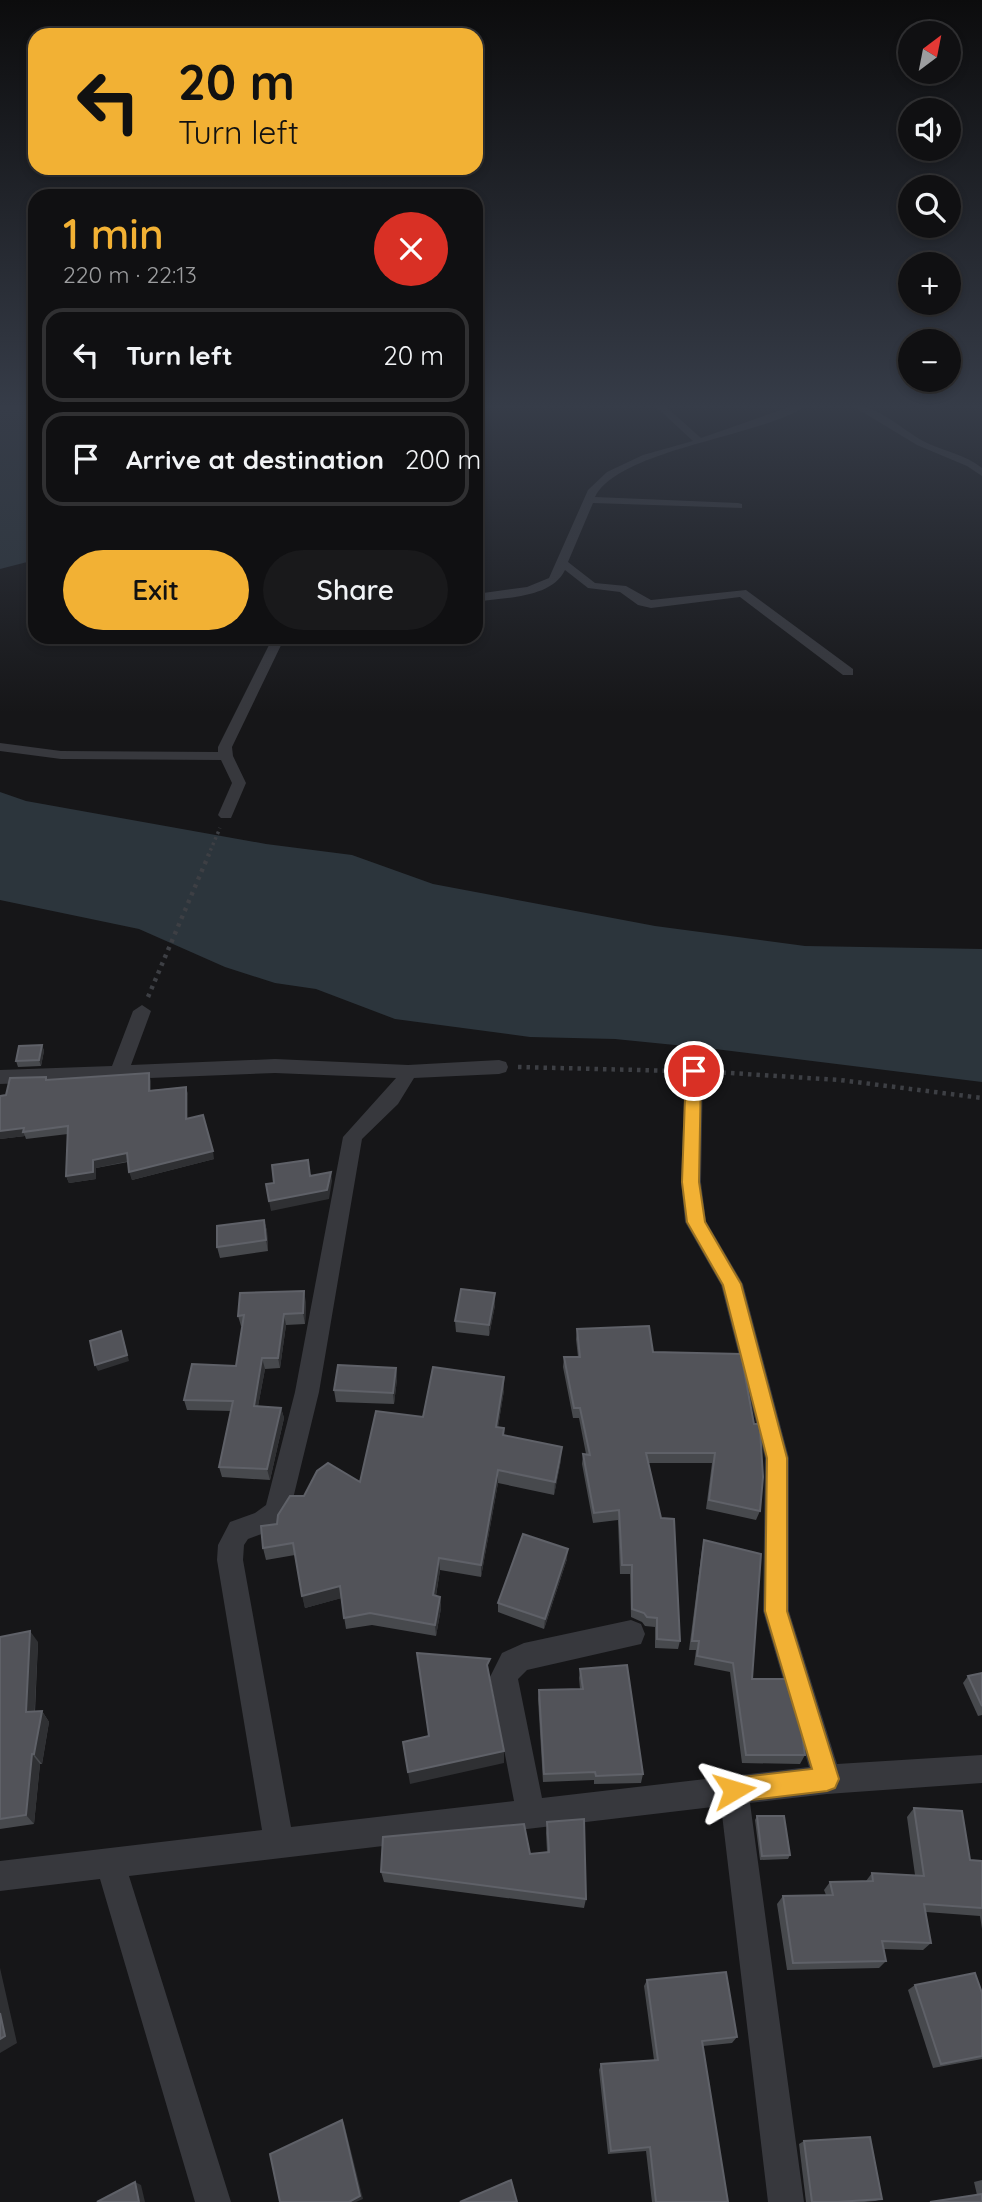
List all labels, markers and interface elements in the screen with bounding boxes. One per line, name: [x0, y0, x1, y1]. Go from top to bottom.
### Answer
north arrow: [898, 21, 961, 84]
map controls: [898, 21, 961, 392]
text: 20 m: [178, 51, 295, 112]
icon: left: [63, 56, 154, 147]
button: sound: [898, 98, 961, 161]
text: Turn left: [178, 112, 299, 152]
button: search: [898, 175, 961, 238]
text: 1 min: [63, 207, 164, 260]
button: close: [374, 212, 448, 286]
button: +: [898, 252, 961, 315]
text: 220 m · 22:13: [63, 260, 197, 289]
button: −: [898, 329, 961, 392]
icon: left: [67, 336, 105, 374]
text: Turn left: [126, 339, 233, 372]
text: 20 m: [383, 339, 444, 372]
icon: arrive: [67, 440, 105, 478]
text: Arrive at destination: [126, 443, 384, 476]
text: 200 m: [405, 443, 481, 476]
button: Exit: [63, 550, 249, 630]
button: Share: [263, 550, 448, 630]
pin: [664, 1041, 724, 1101]
icon: arrive: [675, 1052, 713, 1090]
position arrow: [697, 1753, 771, 1827]

